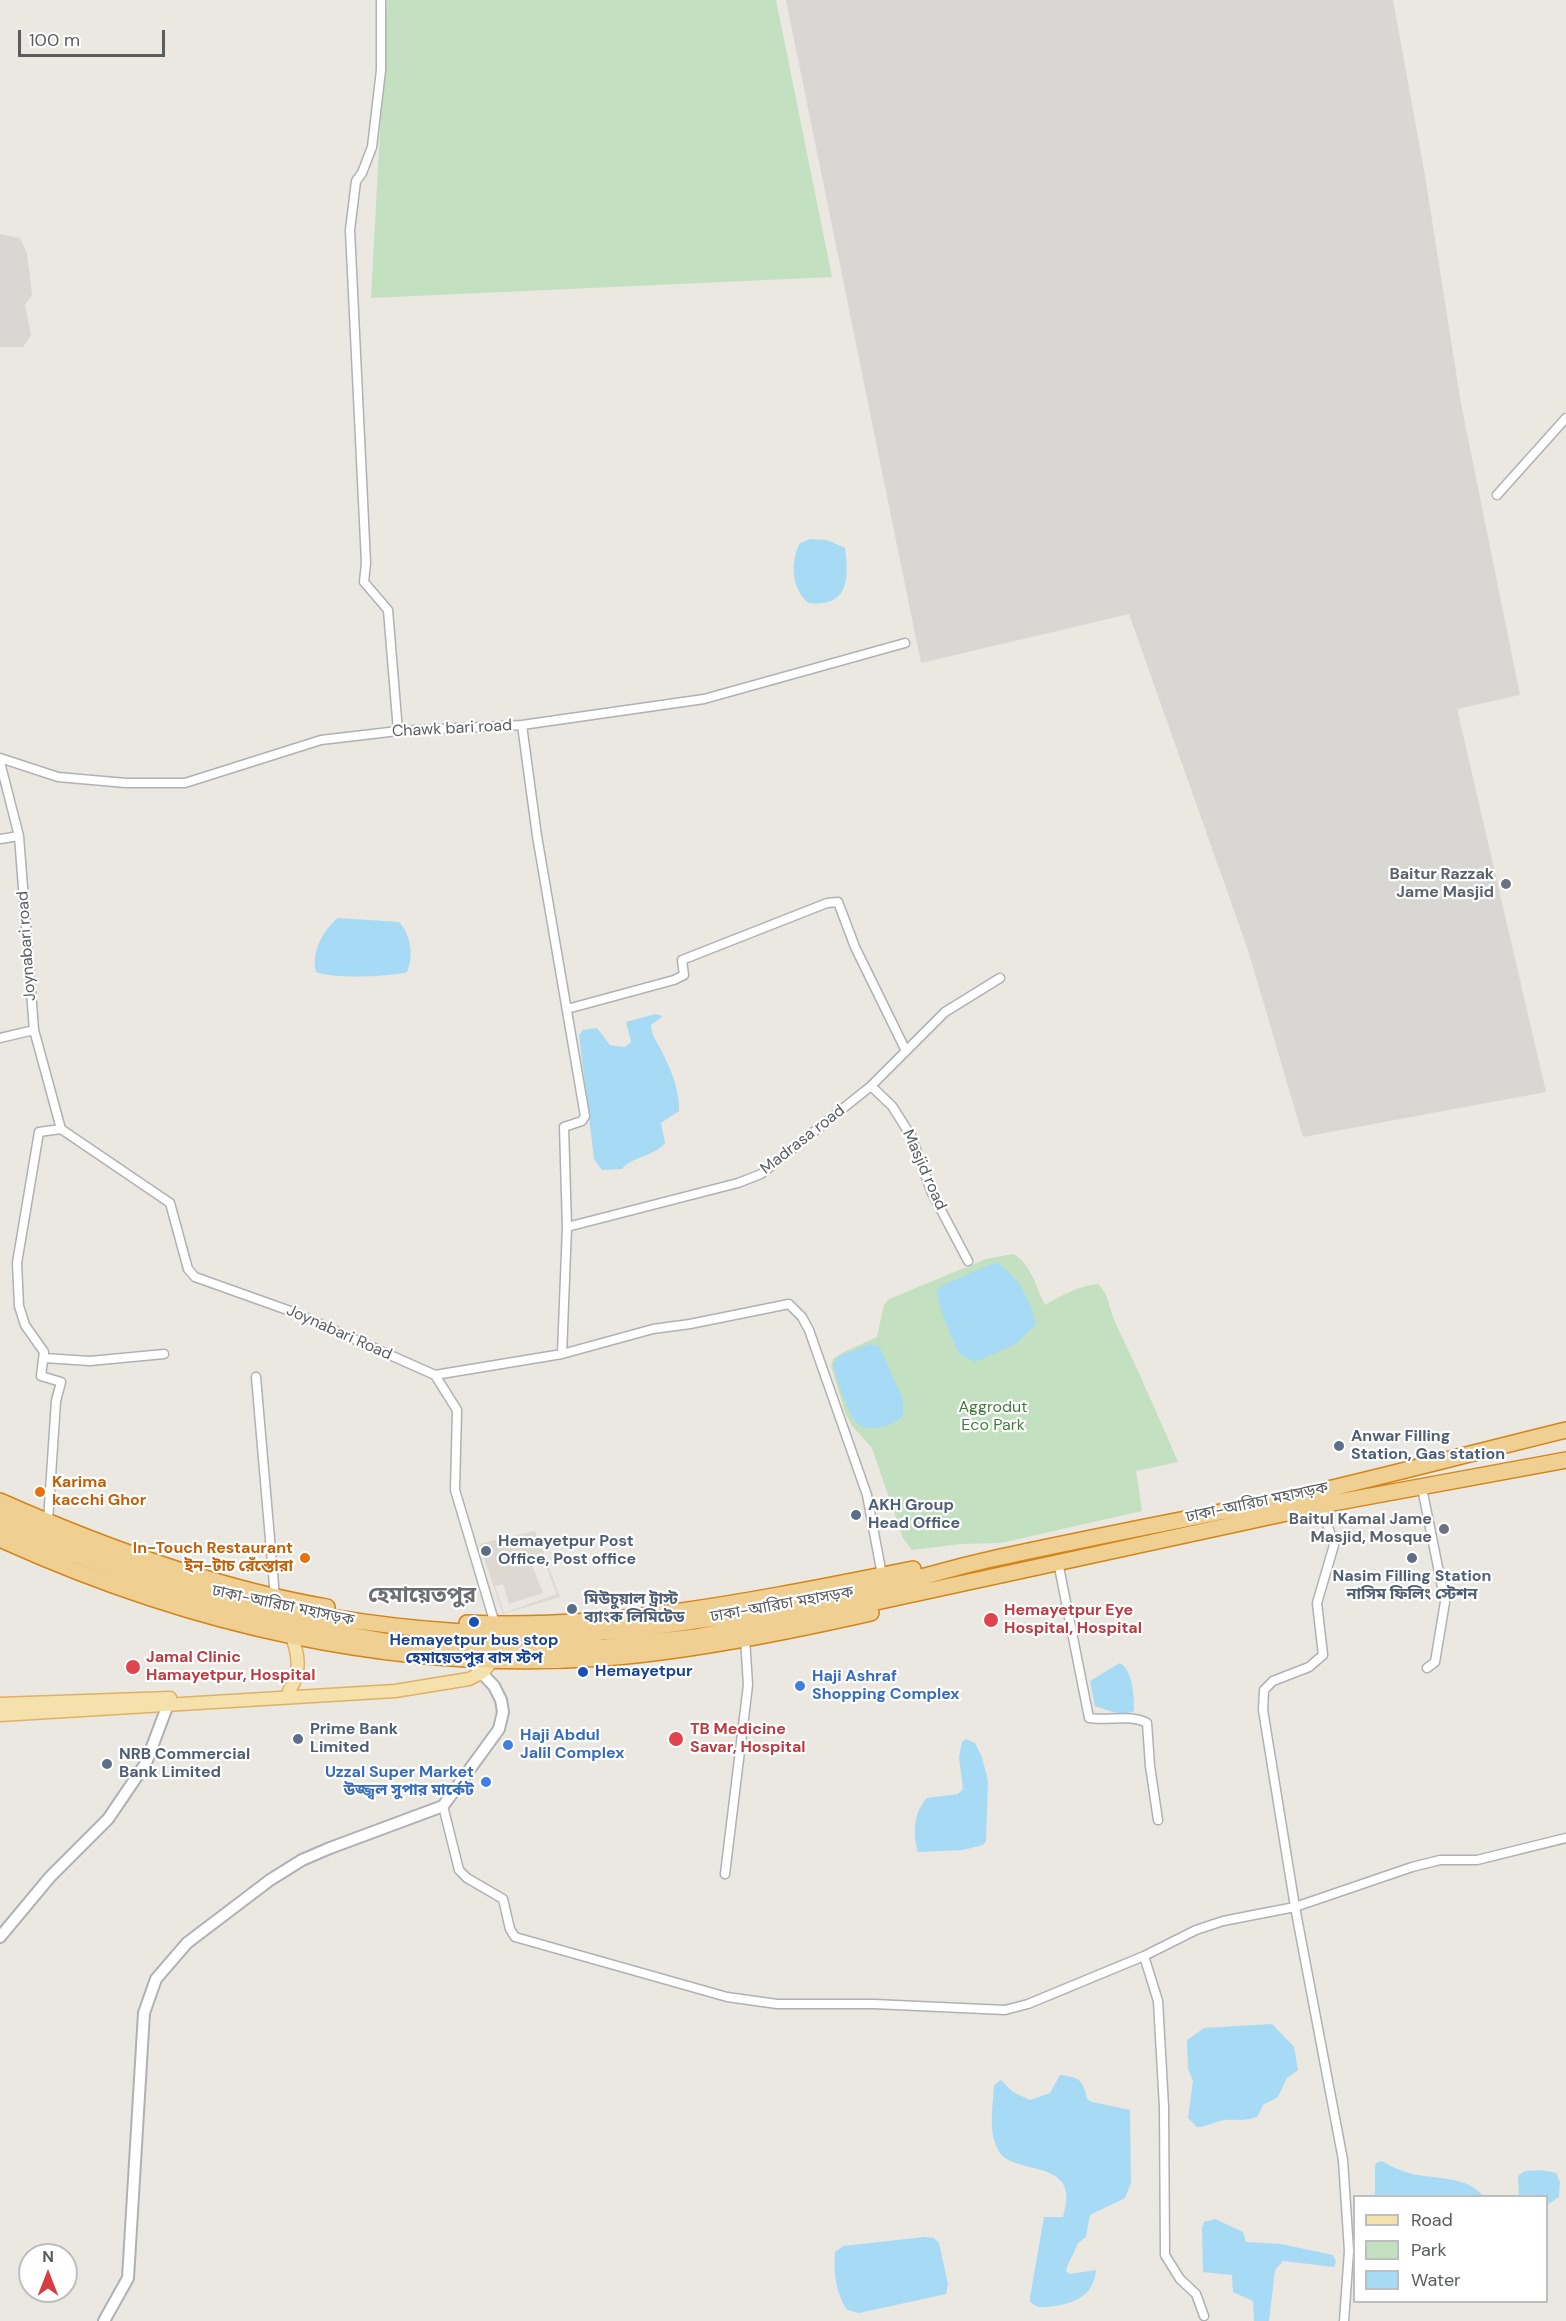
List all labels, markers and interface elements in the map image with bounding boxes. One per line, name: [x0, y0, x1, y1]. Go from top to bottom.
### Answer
scale bar: [21, 18, 168, 56]
text: 100 m: [29, 28, 80, 52]
street label: Chawk bari road: [391, 716, 513, 742]
place label: Baitur Razzak Jame Masjid: [1389, 865, 1494, 903]
marker: Baitur Razzak Jame Masjid: [1499, 877, 1513, 891]
street label: Joynabari road: [14, 890, 40, 1002]
street label: Madrasa road: [757, 1101, 849, 1179]
street label: Masjid road: [898, 1127, 950, 1213]
street label: Joynabari Road: [283, 1301, 395, 1365]
park label: Aggrodut Eco Park: [958, 1398, 1028, 1436]
place label: Anwar Filling Station, Gas station: [1351, 1427, 1505, 1465]
marker: Anwar Filling Station, Gas station: [1332, 1439, 1346, 1453]
place label: Karima kacchi Ghor: [52, 1473, 146, 1511]
street label: ঢাকা-আরিচা মহাসড়ক: [1184, 1479, 1330, 1527]
marker: Karima kacchi Ghor: [33, 1485, 47, 1499]
place label: AKH Group Head Office: [868, 1496, 960, 1534]
marker: AKH Group Head Office: [849, 1508, 863, 1522]
place label: Baitul Kamal Jame Masjid, Mosque: [1289, 1510, 1432, 1548]
marker: Baitul Kamal Jame Masjid, Mosque: [1437, 1522, 1451, 1536]
place label: Hemayetpur Post Office, Post office: [498, 1532, 636, 1570]
place label: In-Touch Restaurant ইন-টাচ রেঁস্তোরা: [133, 1539, 293, 1577]
marker: Hemayetpur Post Office, Post office: [479, 1544, 493, 1558]
marker: In-Touch Restaurant ইন-টাচ রেঁস্তোরা: [298, 1551, 312, 1565]
marker: Nasim Filling Station নাসিম ফিলিং স্টেশন: [1405, 1551, 1419, 1565]
place label: Nasim Filling Station নাসিম ফিলিং স্টেশন: [1333, 1567, 1491, 1605]
street label: ঢাকা-আরিচা মহাসড়ক: [210, 1582, 356, 1630]
district label: হেমায়েতপুর: [368, 1583, 476, 1609]
street label: ঢাকা-আরিচা মহাসড়ক: [709, 1583, 855, 1627]
place label: মিউচুয়াল ট্রাস্ট ব্যাংক লিমিটেড: [584, 1590, 685, 1628]
place label: Hemayetpur Eye Hospital, Hospital: [1004, 1601, 1142, 1639]
marker: মিউচুয়াল ট্রাস্ট ব্যাংক লিমিটেড: [565, 1602, 579, 1616]
marker: Hemayetpur Eye Hospital, Hospital: [982, 1611, 1000, 1629]
marker: Hemayetpur bus stop হেমায়েতপুর বাস স্টপ: [467, 1615, 481, 1629]
place label: Hemayetpur bus stop হেমায়েতপুর বাস স্টপ: [389, 1631, 559, 1669]
place label: Jamal Clinic Hamayetpur, Hospital: [146, 1648, 316, 1686]
marker: Jamal Clinic Hamayetpur, Hospital: [124, 1658, 142, 1676]
place label: Hemayetpur: [595, 1662, 693, 1682]
marker: Hemayetpur: [576, 1665, 590, 1679]
place label: Haji Ashraf Shopping Complex: [812, 1667, 959, 1705]
marker: Haji Ashraf Shopping Complex: [793, 1679, 807, 1693]
place label: Prime Bank Limited: [310, 1720, 398, 1758]
place label: TB Medicine Savar, Hospital: [690, 1720, 806, 1758]
place label: Haji Abdul Jalil Complex: [520, 1726, 624, 1764]
marker: TB Medicine Savar, Hospital: [667, 1730, 685, 1748]
marker: Prime Bank Limited: [291, 1732, 305, 1746]
marker: Haji Abdul Jalil Complex: [501, 1738, 515, 1752]
place label: NRB Commercial Bank Limited: [119, 1745, 250, 1783]
marker: NRB Commercial Bank Limited: [100, 1757, 114, 1771]
place label: Uzzal Super Market উজ্জ্বল সুপার মার্কেট: [325, 1763, 474, 1801]
marker: Uzzal Super Market উজ্জ্বল সুপার মার্কেট: [479, 1775, 493, 1789]
legend: [1353, 2195, 1548, 2303]
text: Road: [1411, 2208, 1453, 2232]
text: Park: [1411, 2238, 1447, 2262]
north arrow: [18, 2243, 78, 2303]
text: N: [42, 2246, 54, 2267]
text: Water: [1411, 2268, 1461, 2292]

